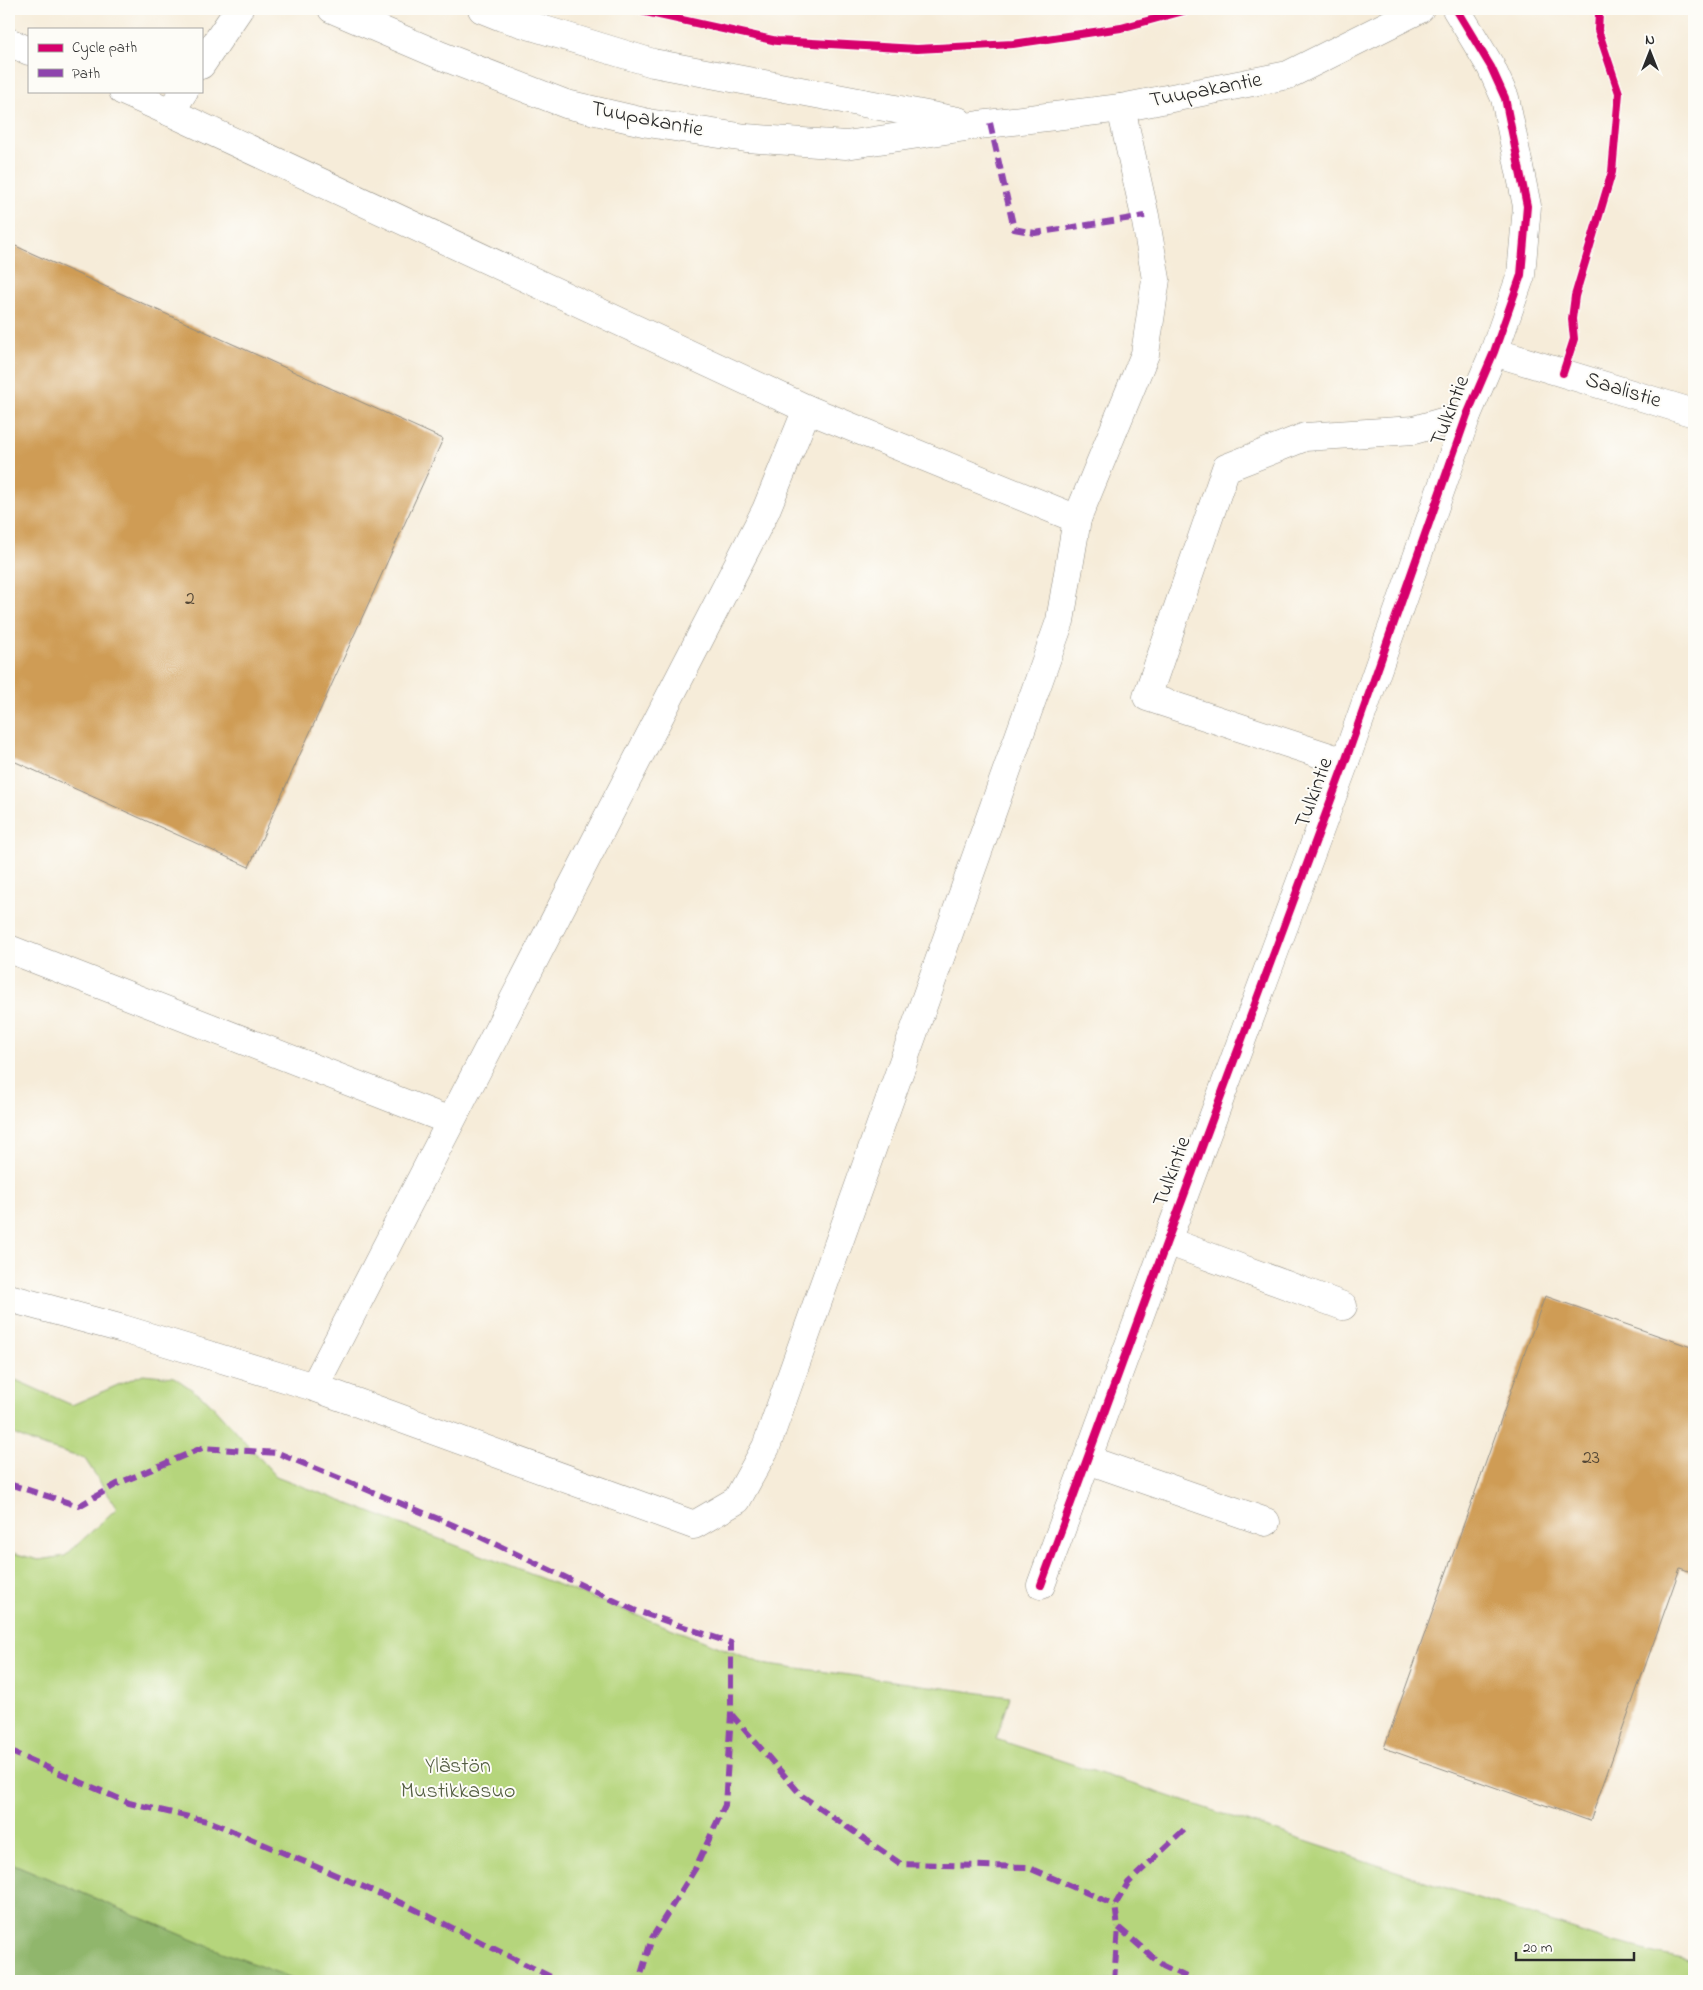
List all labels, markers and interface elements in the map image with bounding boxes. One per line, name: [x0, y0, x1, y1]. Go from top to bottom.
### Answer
legend: [28, 28, 202, 92]
north arrow: [1626, 28, 1676, 78]
text: N: [1645, 30, 1655, 51]
text: Cycle path: [72, 37, 137, 60]
text: Path: [72, 63, 100, 85]
street label: Tuupakantie: [1147, 64, 1265, 118]
street label: Tuupakantie: [588, 93, 706, 147]
street label: Saalistie: [1581, 364, 1665, 418]
street label: Tulkintie: [1423, 371, 1479, 451]
house number: 2: [185, 585, 195, 614]
street label: Tulkintie: [1287, 753, 1343, 833]
street label: Tulkintie: [1145, 1132, 1201, 1212]
house number: 23: [1582, 1444, 1600, 1473]
park label: Ylästön Mustikkasuo: [401, 1751, 515, 1808]
scale bar: [1516, 1930, 1633, 1962]
text: 20 m: [1523, 1937, 1553, 1959]

